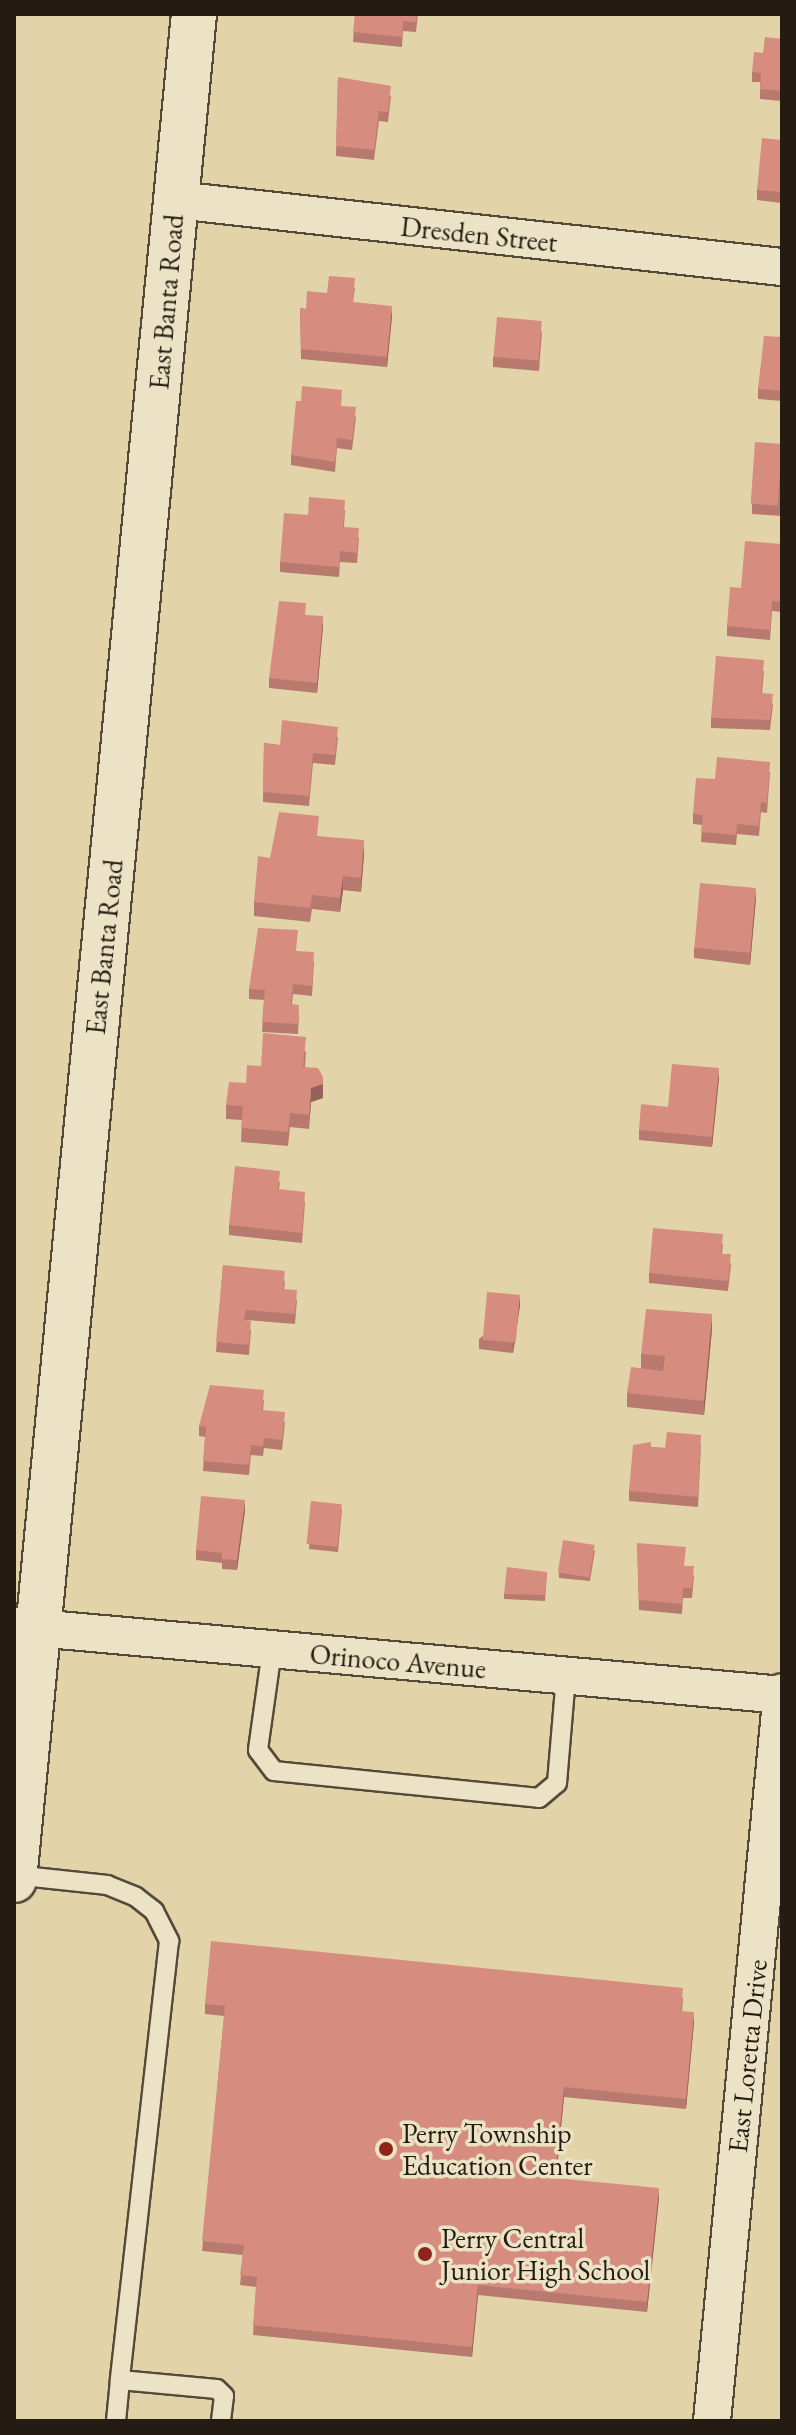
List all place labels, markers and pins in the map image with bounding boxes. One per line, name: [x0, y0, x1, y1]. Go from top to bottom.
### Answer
place label: Perry Township Education Center: [402, 2116, 593, 2182]
marker: Perry Township Education Center: [377, 2140, 395, 2158]
place label: Perry Central Junior High School: [441, 2221, 650, 2287]
marker: Perry Central Junior High School: [416, 2245, 434, 2263]

